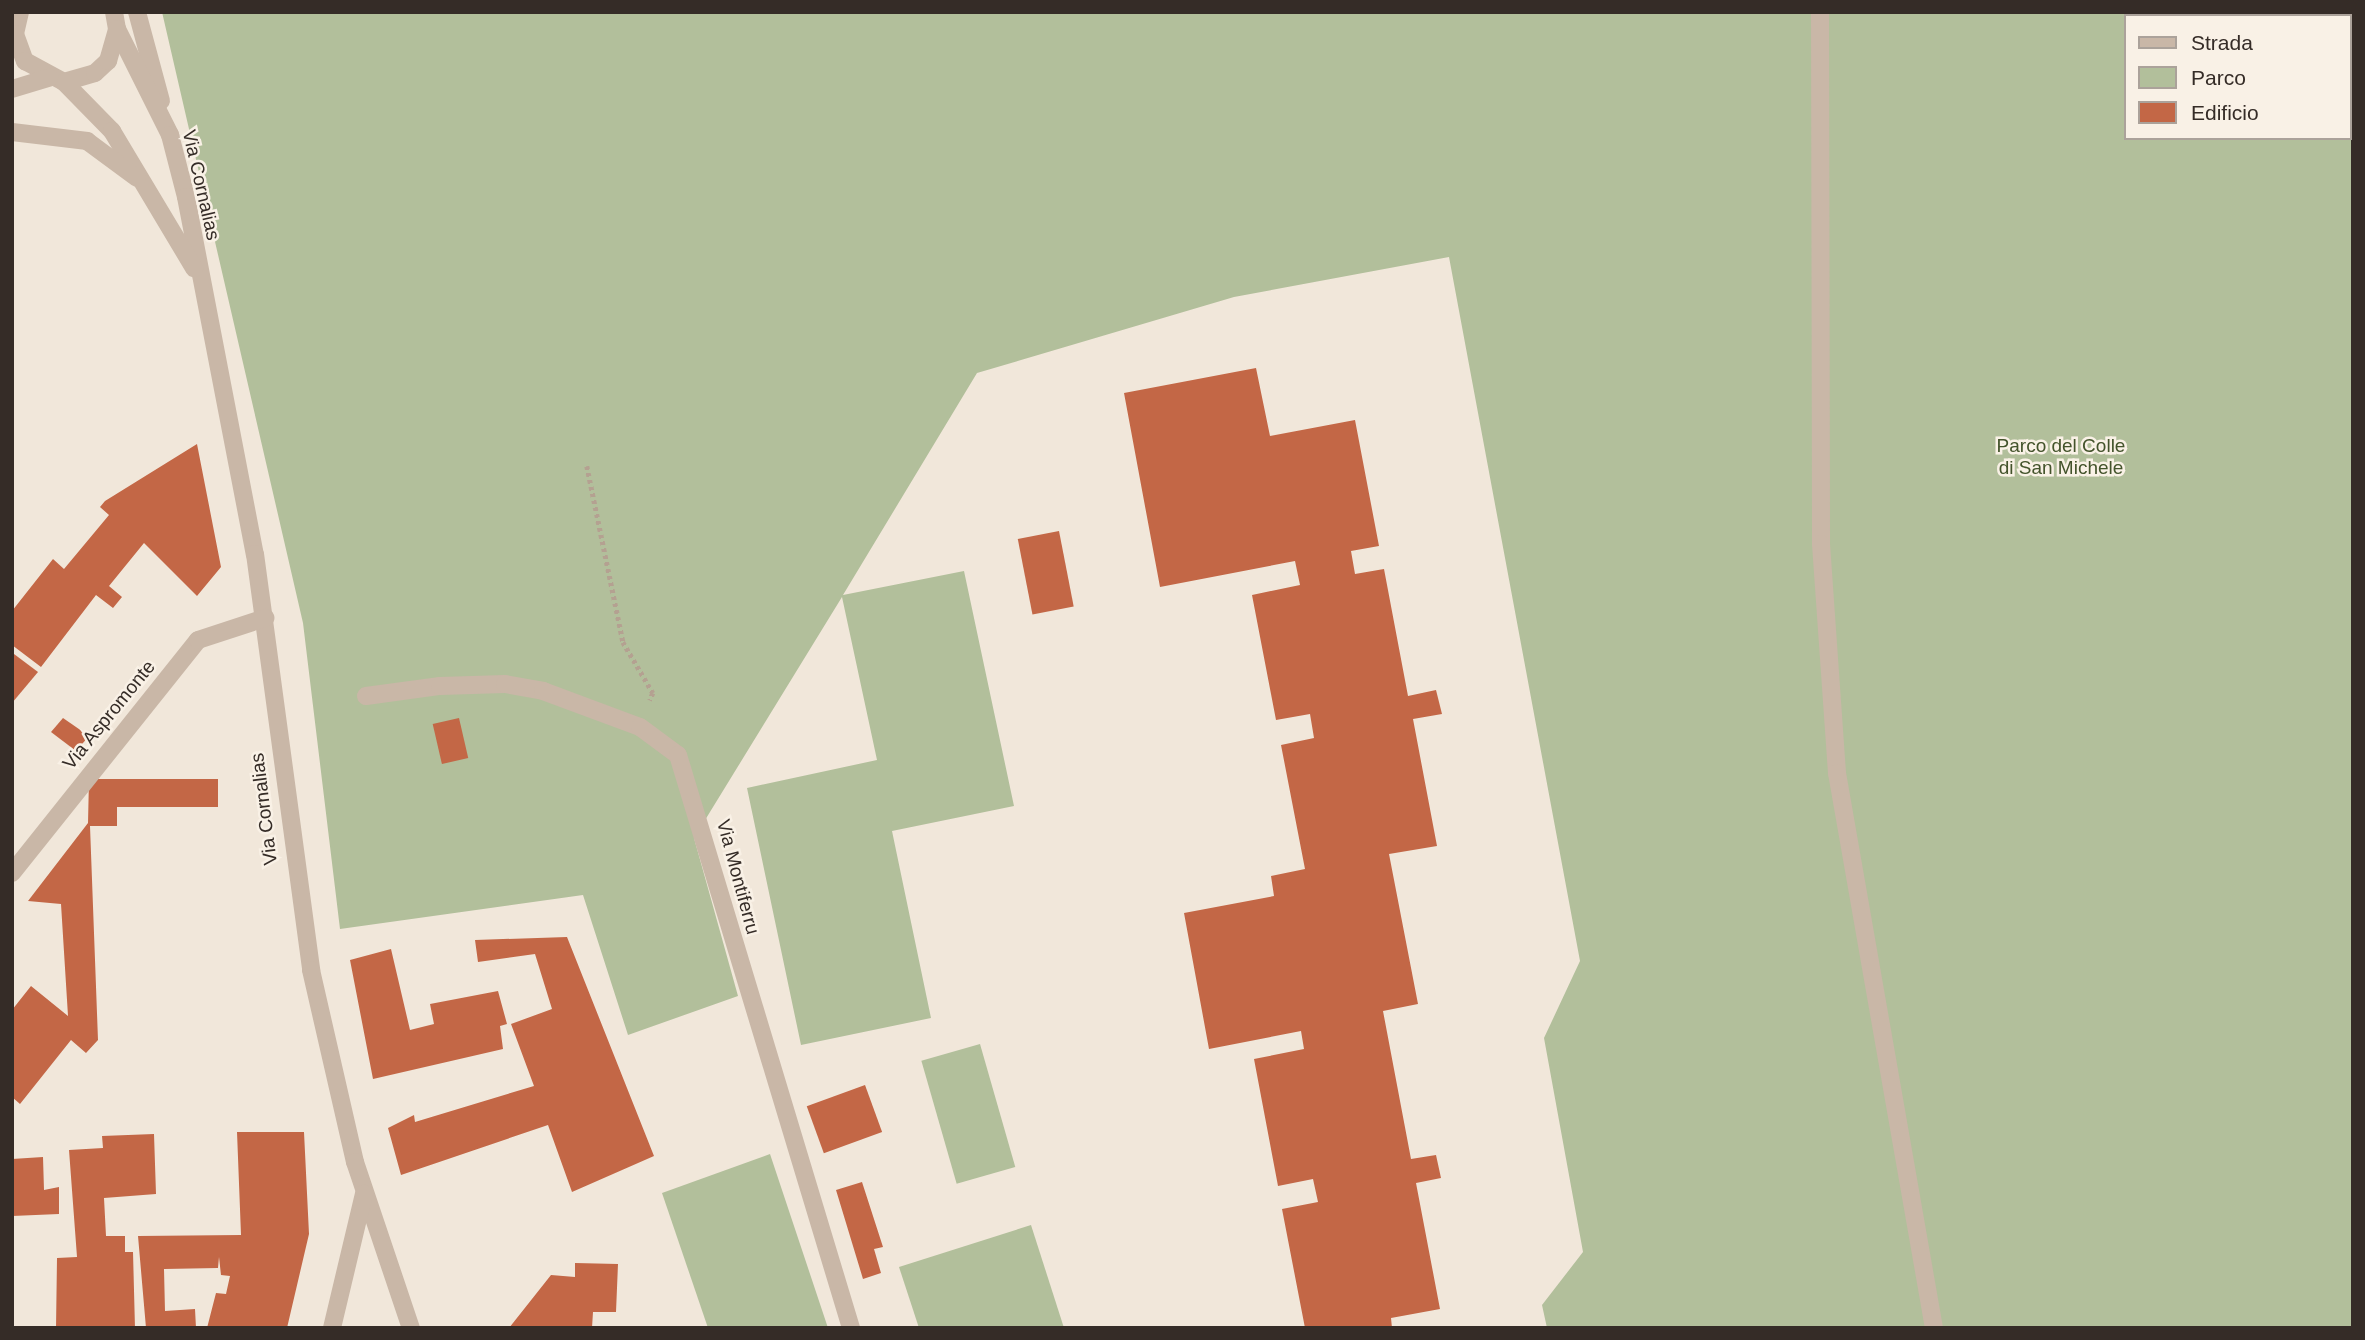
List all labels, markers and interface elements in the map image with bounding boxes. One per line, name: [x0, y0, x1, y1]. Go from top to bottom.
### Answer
legend: [2124, 14, 2351, 140]
text: Strada: [2191, 31, 2253, 54]
text: Parco: [2191, 66, 2246, 89]
text: Edificio: [2191, 101, 2259, 124]
street label: Via Cornalias: [177, 128, 225, 242]
park label: Parco del Colle di San Michele: [1997, 435, 2125, 479]
street label: Via Aspromonte: [58, 655, 160, 775]
street label: Via Cornalias: [246, 752, 282, 866]
street label: Via Montiferru: [712, 817, 764, 937]

